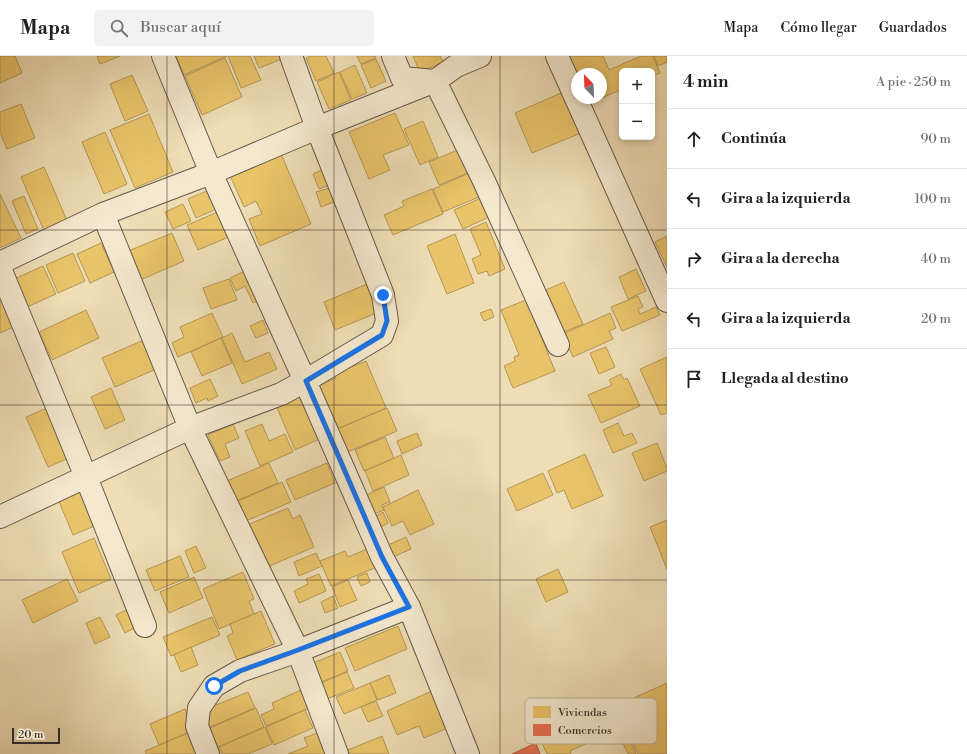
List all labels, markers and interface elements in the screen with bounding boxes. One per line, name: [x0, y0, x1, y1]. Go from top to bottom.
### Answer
search box: [94, 10, 374, 46]
text: Mapa: [20, 16, 70, 40]
icon: search: [108, 17, 130, 39]
text: Buscar aquí: [140, 18, 221, 37]
text: Mapa: [724, 19, 758, 37]
text: Cómo llegar: [780, 19, 857, 37]
text: Guardados: [879, 19, 947, 37]
north arrow: [571, 68, 607, 104]
map controls: [619, 68, 655, 140]
button: +: [619, 68, 655, 104]
text: 4 min: [683, 71, 728, 93]
text: A pie · 250 m: [876, 74, 951, 90]
button: −: [619, 104, 655, 140]
icon: ahead: [683, 128, 705, 150]
text: Continúa: [721, 129, 786, 148]
text: 90 m: [920, 131, 951, 147]
icon: left: [683, 188, 705, 210]
text: Gira a la izquierda: [721, 189, 851, 208]
text: 100 m: [915, 191, 951, 207]
icon: right: [683, 248, 705, 270]
text: Gira a la derecha: [721, 249, 840, 268]
text: 40 m: [921, 251, 951, 267]
route end: [374, 286, 392, 304]
icon: left: [683, 308, 705, 330]
text: Gira a la izquierda: [721, 309, 851, 328]
text: 20 m: [921, 311, 951, 327]
icon: arrive: [683, 368, 705, 390]
text: Llegada al destino: [721, 369, 849, 388]
route start: [205, 677, 223, 695]
legend: [525, 698, 657, 744]
text: Viviendas: [557, 706, 607, 720]
text: Comercios: [558, 724, 612, 738]
scale bar: [12, 726, 60, 745]
text: 20 m: [18, 728, 43, 742]

